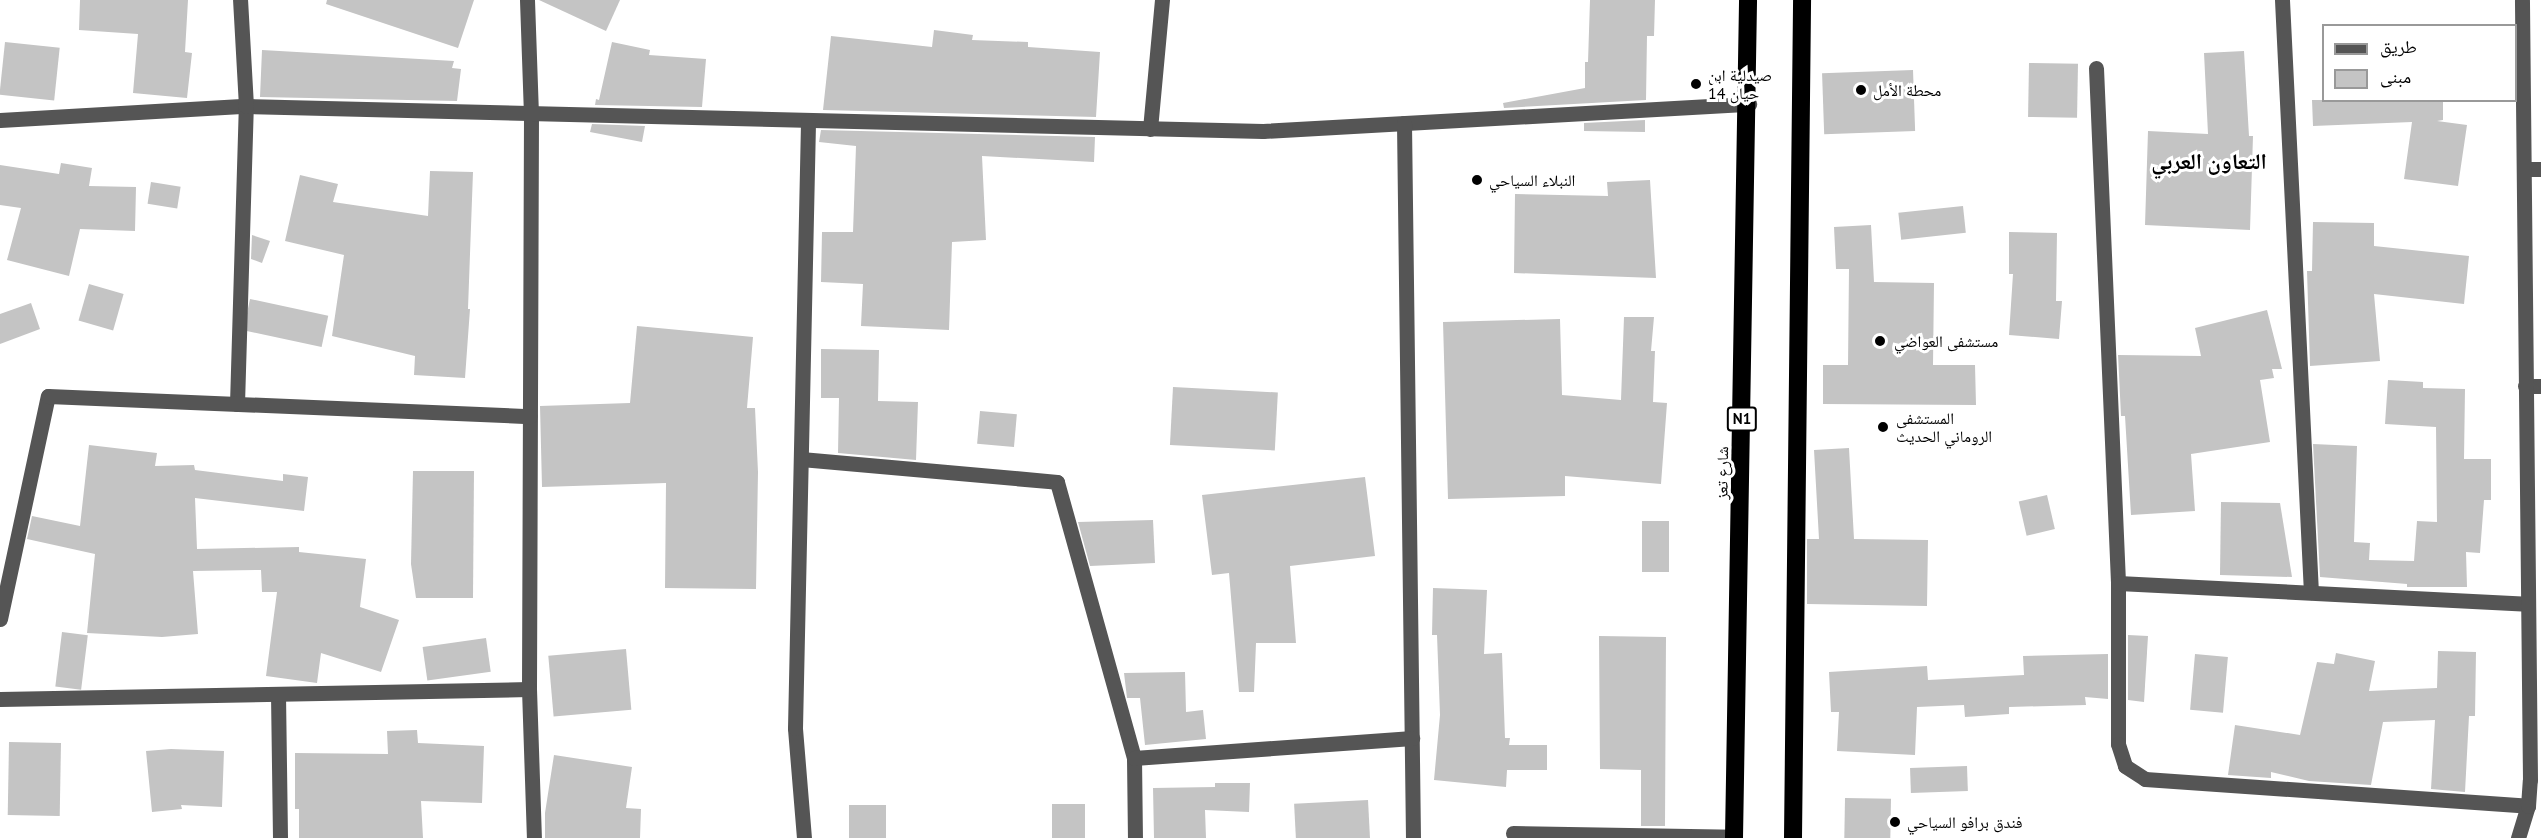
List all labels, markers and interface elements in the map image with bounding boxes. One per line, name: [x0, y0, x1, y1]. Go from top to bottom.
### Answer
legend: [2322, 24, 2517, 102]
text: طريق: [2380, 35, 2417, 58]
place label: صيدلية ابن حيان 14: [1708, 65, 1772, 103]
text: مبنى: [2380, 65, 2411, 88]
marker: صيدلية ابن حيان 14: [1689, 77, 1703, 91]
place label: محطة الأمل: [1873, 80, 1941, 100]
marker: محطة الأمل: [1854, 83, 1868, 97]
district label: التعاون العربي: [2151, 149, 2267, 175]
place label: النبلاء السياحي: [1489, 170, 1575, 190]
marker: النبلاء السياحي: [1470, 173, 1484, 187]
place label: مستشفى العواضي: [1894, 331, 1998, 351]
marker: مستشفى العواضي: [1871, 332, 1889, 350]
road number: N1: [1726, 407, 1758, 431]
place label: المستشفى الروماني الحديث: [1896, 408, 1992, 446]
marker: المستشفى الروماني الحديث: [1874, 418, 1892, 436]
street label: شارع تعز: [1712, 446, 1732, 500]
place label: فندق برافو السياحي: [1907, 812, 2023, 832]
marker: فندق برافو السياحي: [1888, 815, 1902, 829]

